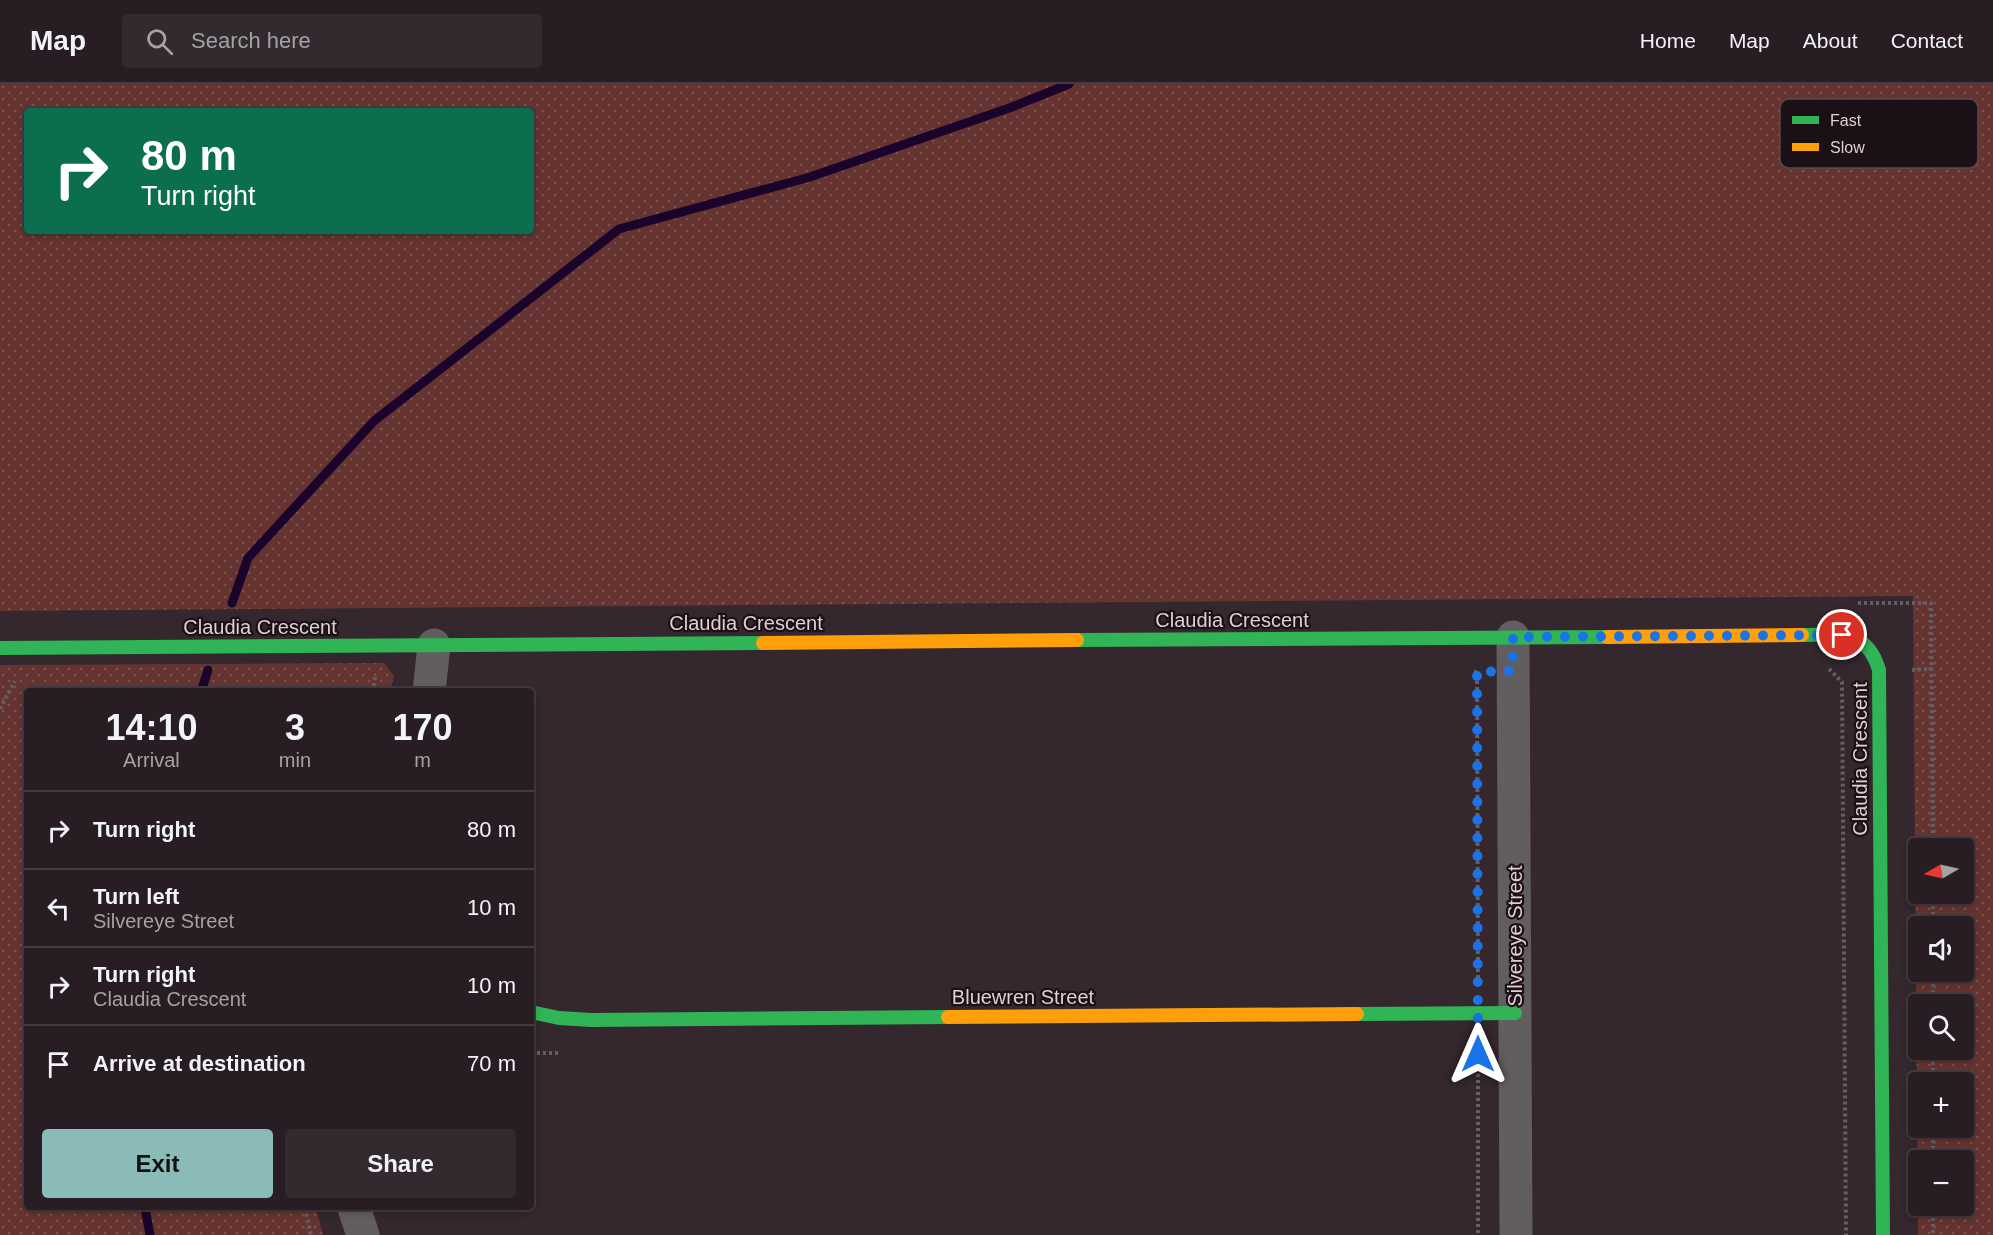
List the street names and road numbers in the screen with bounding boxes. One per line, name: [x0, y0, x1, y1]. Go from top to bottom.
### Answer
street label: Claudia Crescent: [1155, 609, 1309, 631]
street label: Claudia Crescent: [669, 612, 823, 634]
street label: Claudia Crescent: [183, 616, 337, 638]
street label: Claudia Crescent: [1849, 682, 1871, 836]
street label: Silvereye Street: [1504, 865, 1526, 1007]
street label: Bluewren Street: [952, 986, 1095, 1008]

